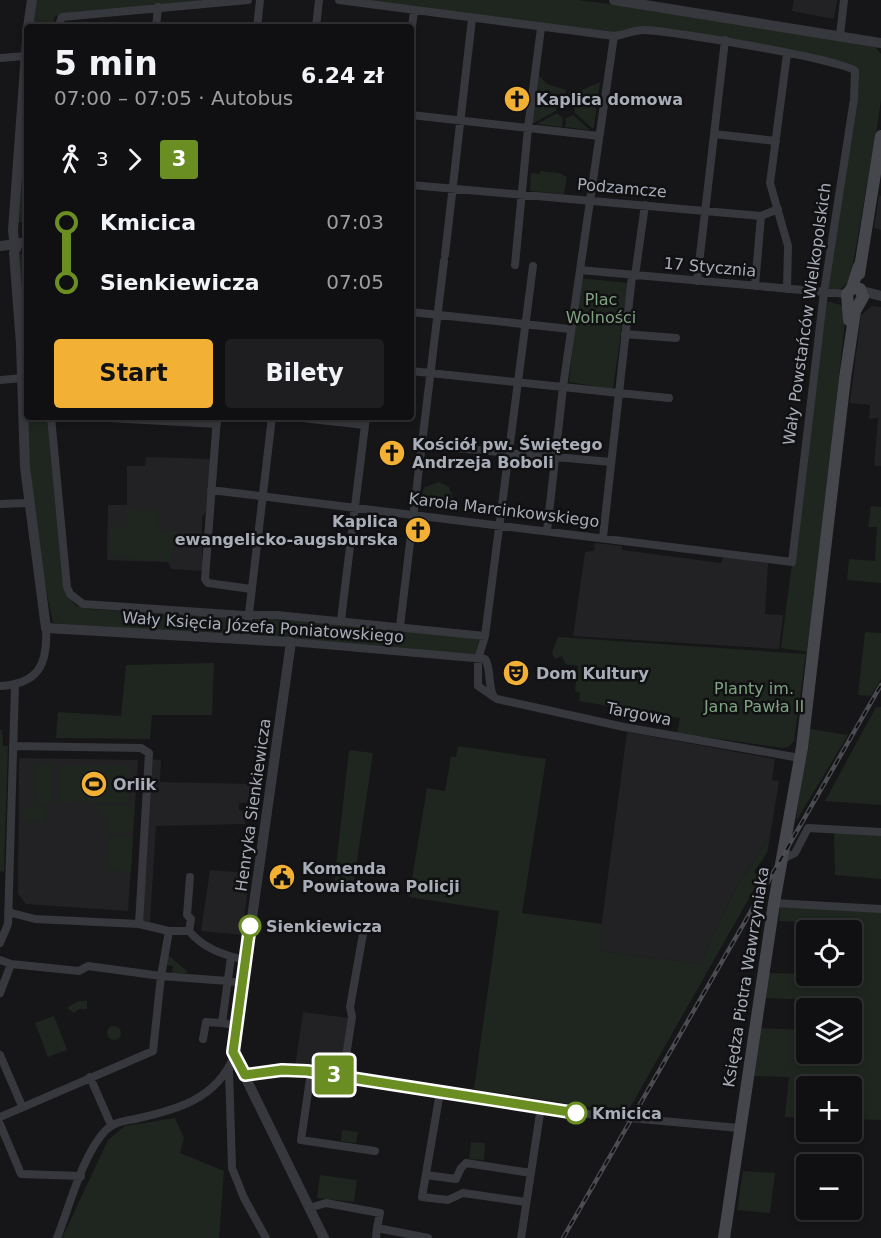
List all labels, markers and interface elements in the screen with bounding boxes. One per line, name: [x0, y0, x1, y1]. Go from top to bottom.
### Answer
text: 5 min: [54, 44, 158, 83]
text: 6.24 zł: [301, 63, 384, 88]
church icon: Kaplica domowa: [502, 84, 532, 114]
text: 07:00 – 07:05 · Autobus: [54, 86, 293, 110]
place label: Kaplica domowa: [536, 90, 683, 109]
icon: walk: [54, 143, 87, 176]
icon: forward: [118, 143, 151, 176]
text: 3: [96, 147, 109, 171]
text: 3: [172, 147, 186, 171]
street label: Podzamcze: [576, 175, 668, 201]
street label: Wały Powstańców Wielkopolskich: [779, 181, 835, 447]
text: Kmicica: [100, 210, 196, 235]
text: 07:03: [326, 210, 384, 234]
street label: 17 Stycznia: [663, 253, 757, 281]
text: Sienkiewicza: [100, 270, 260, 295]
text: 07:05: [326, 270, 384, 294]
park label: Plac Wolności: [566, 290, 636, 327]
button: Start: [54, 339, 213, 408]
button: Bilety: [225, 339, 384, 408]
place label: Kościół pw. Świętego Andrzeja Boboli: [412, 435, 603, 472]
church icon: Kościół pw. Świętego Andrzeja Boboli: [377, 438, 407, 468]
street label: Karola Marcinkowskiego: [408, 489, 600, 531]
place label: Kaplica ewangelicko-augsburska: [175, 512, 398, 549]
church icon: Kaplica ewangelicko-augsburska: [403, 515, 433, 545]
street label: Wały Księcia Józefa Poniatowskiego: [121, 608, 405, 646]
theatre icon: Dom Kultury: [501, 658, 531, 688]
place label: Dom Kultury: [536, 664, 649, 683]
park label: Planty im. Jana Pawła II: [703, 679, 804, 716]
street label: Targowa: [604, 698, 673, 730]
street label: Henryka Sienkiewicza: [231, 717, 275, 893]
sports icon: Orlik: [79, 769, 109, 799]
place label: Orlik: [113, 775, 156, 794]
place label: Komenda Powiatowa Policji: [302, 859, 460, 896]
public building icon: Komenda Powiatowa Policji: [267, 862, 297, 892]
street label: Księdza Piotra Wawrzyniaka: [719, 865, 773, 1089]
marker: Sienkiewicza: [239, 915, 261, 937]
place label: Sienkiewicza: [266, 917, 382, 936]
map controls: [796, 920, 862, 1220]
button: locate: [796, 920, 862, 986]
button: layers: [796, 998, 862, 1064]
line badge: 3: [314, 1056, 354, 1094]
text: 3: [327, 1063, 341, 1087]
button: +: [796, 1076, 862, 1142]
marker: Kmicica: [565, 1102, 587, 1124]
place label: Kmicica: [592, 1104, 662, 1123]
button: −: [796, 1154, 862, 1220]

